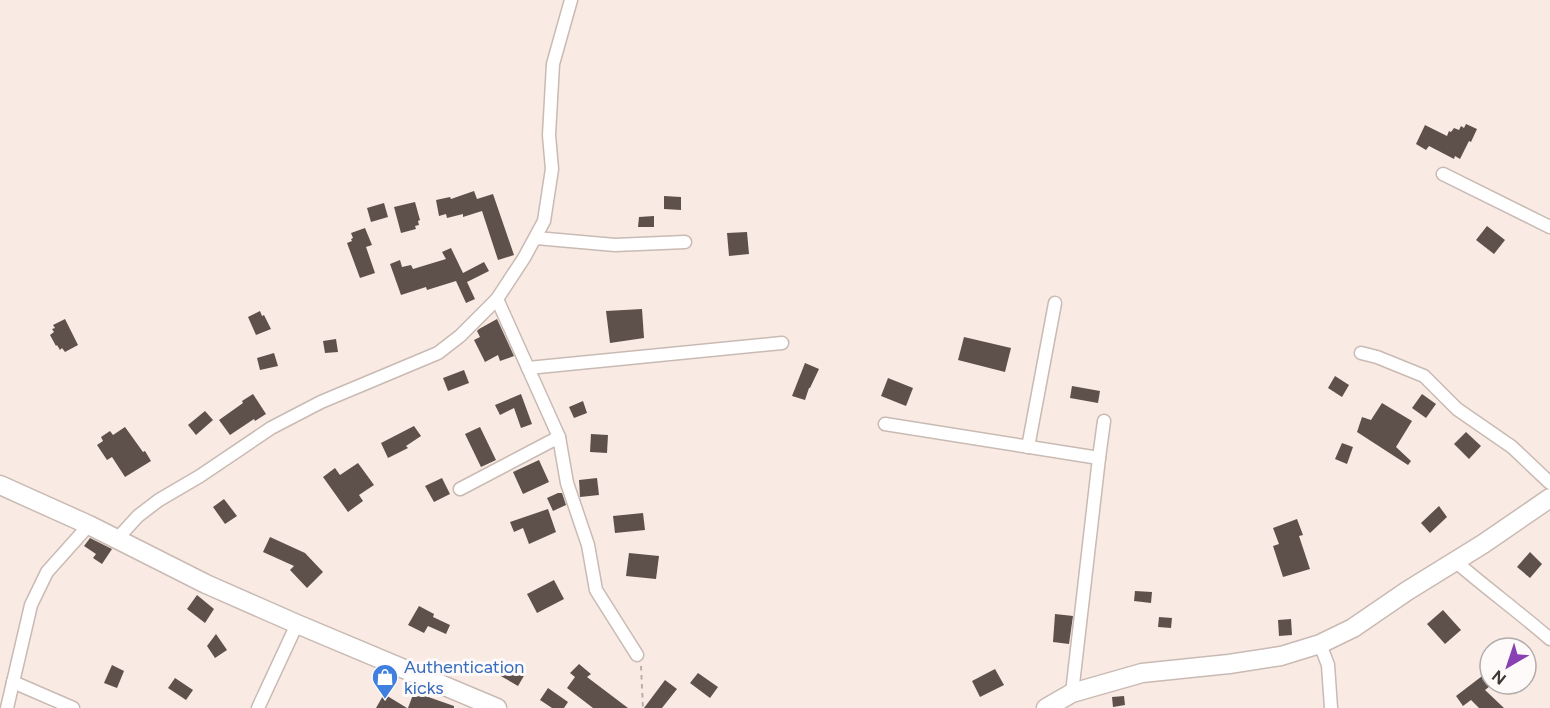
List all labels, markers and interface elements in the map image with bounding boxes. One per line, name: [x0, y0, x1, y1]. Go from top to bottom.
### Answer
north arrow: [1478, 636, 1538, 696]
place label: Authentication kicks: [404, 656, 524, 699]
shop icon: Authentication kicks: [370, 662, 400, 700]
text: N: [1488, 666, 1510, 689]

